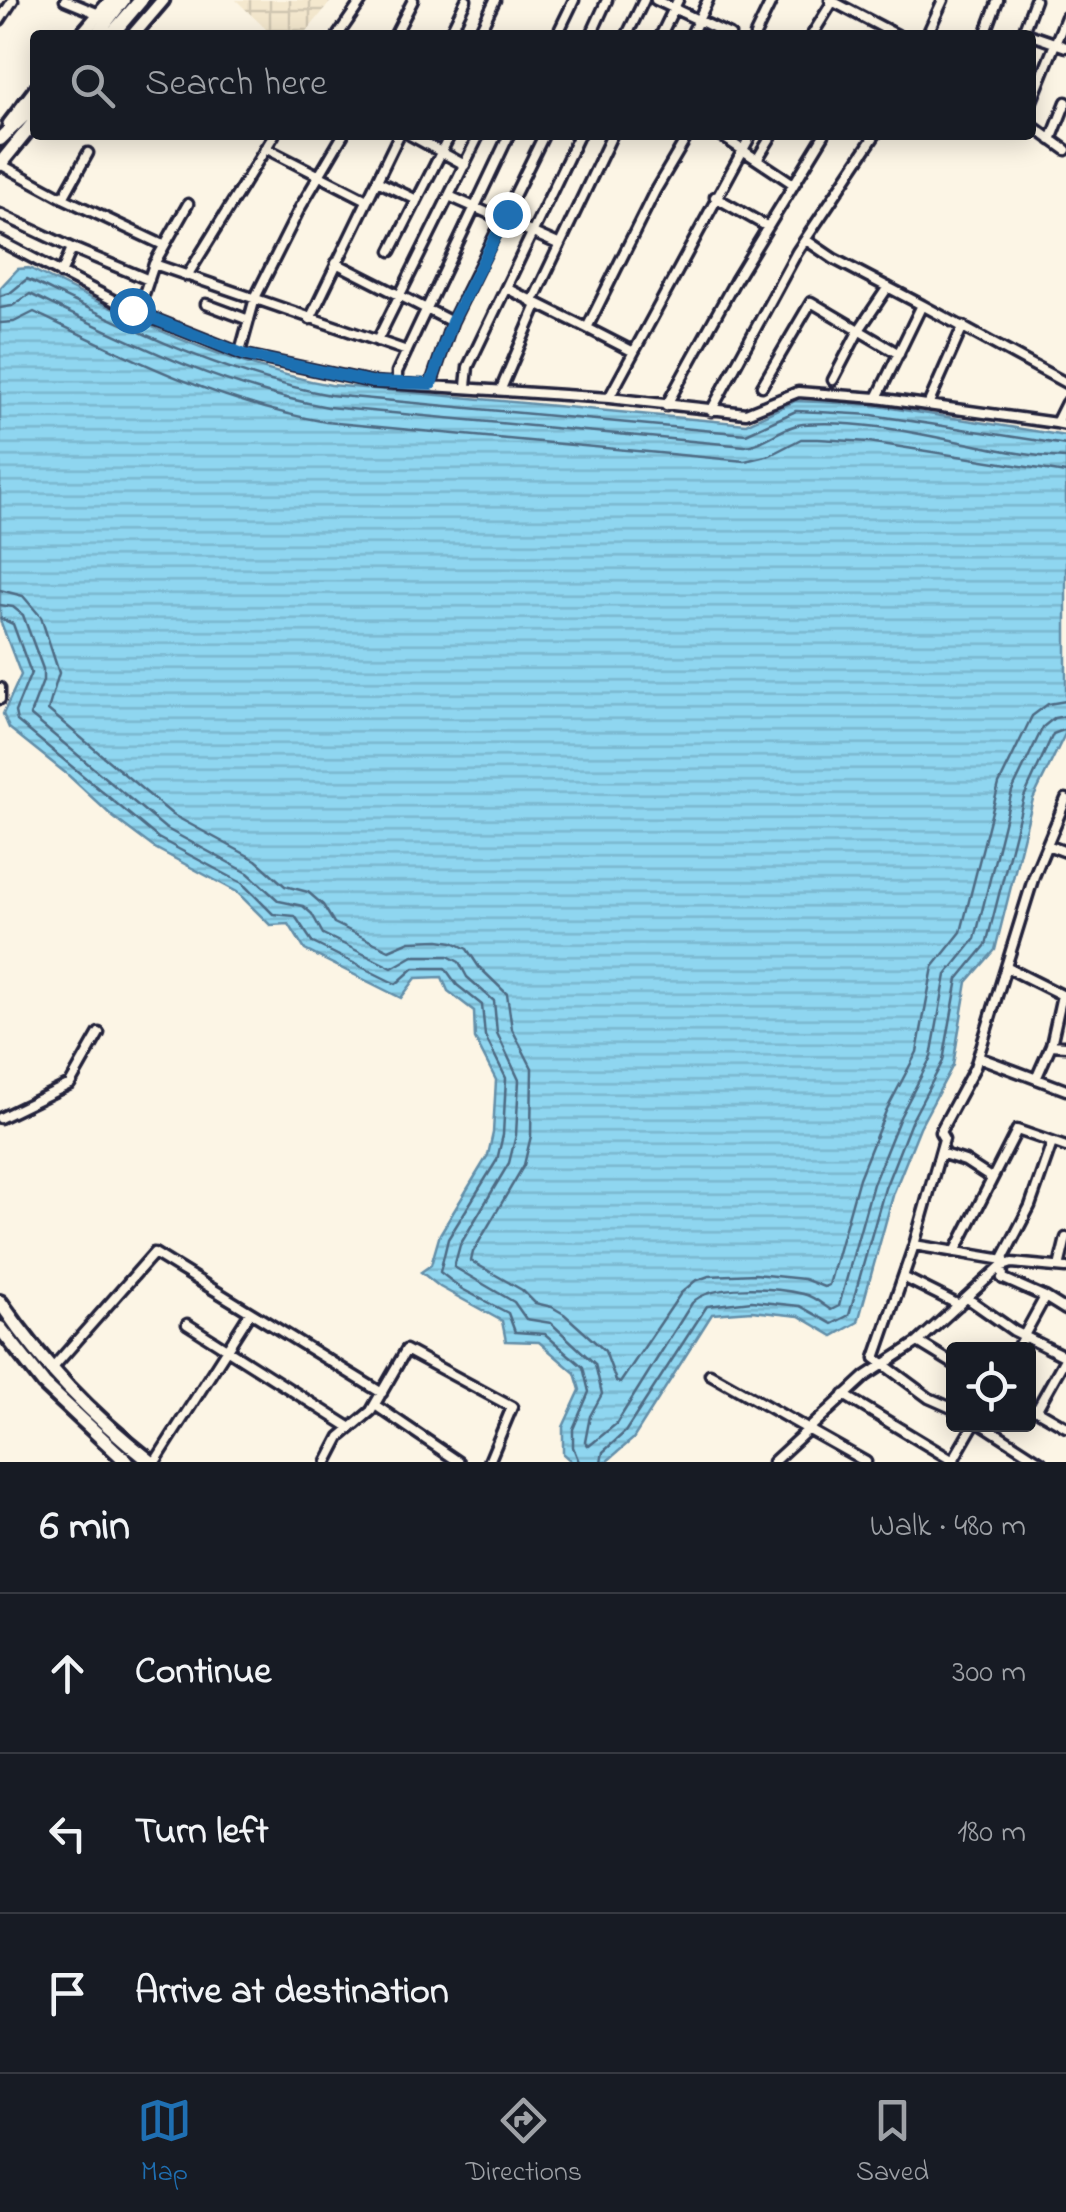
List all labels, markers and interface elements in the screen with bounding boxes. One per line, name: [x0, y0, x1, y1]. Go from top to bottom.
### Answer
search box: [30, 30, 1036, 140]
text: Search here: [145, 57, 327, 113]
icon: search: [65, 58, 120, 113]
route end: [485, 192, 531, 238]
route start: [110, 288, 156, 334]
map controls: [946, 1342, 1036, 1432]
button: locate: [946, 1342, 1036, 1432]
text: 6 min: [40, 1497, 130, 1558]
text: Walk · 480 m: [870, 1504, 1026, 1551]
text: Continue: [135, 1645, 271, 1701]
icon: ahead: [40, 1646, 95, 1701]
text: 300 m: [952, 1650, 1026, 1697]
text: Turn left: [135, 1805, 268, 1861]
icon: left: [40, 1806, 95, 1861]
text: 180 m: [957, 1810, 1026, 1857]
text: Arrive at destination: [135, 1965, 449, 2021]
icon: arrive: [40, 1966, 95, 2021]
tab: Map: [137, 2093, 192, 2194]
tab: Directions: [466, 2093, 582, 2194]
tab: Saved: [856, 2093, 929, 2194]

